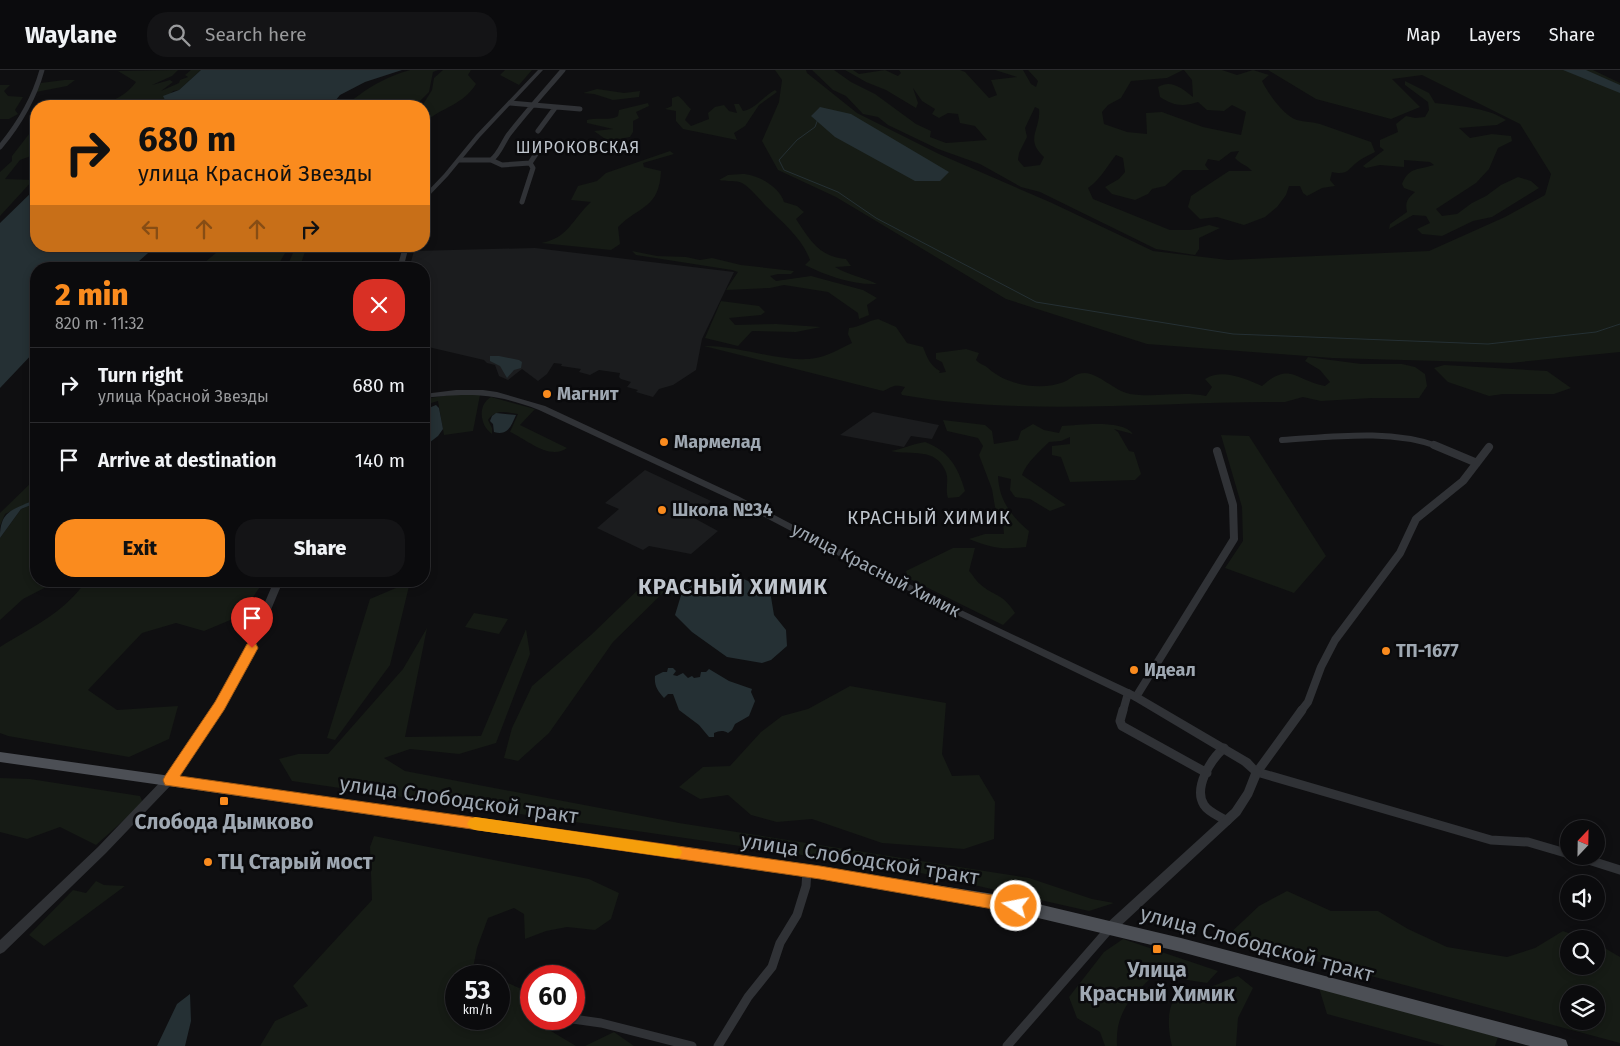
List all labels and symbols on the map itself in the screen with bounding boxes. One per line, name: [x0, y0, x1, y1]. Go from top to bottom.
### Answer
district label: ШИРОКОВСКАЯ: [516, 138, 640, 157]
place label: Магнит: [557, 383, 619, 405]
marker: Магнит: [541, 388, 553, 400]
place label: Мармелад: [674, 431, 761, 453]
marker: Мармелад: [658, 436, 670, 448]
place label: Школа №34: [672, 499, 773, 521]
marker: Школа №34: [656, 504, 668, 516]
district label: КРАСНЫЙ ХИМИК: [847, 506, 1011, 529]
street label: улица Красный Химик: [788, 518, 965, 622]
district label: КРАСНЫЙ ХИМИК: [638, 573, 828, 600]
pin: [231, 597, 273, 648]
place label: ТП-1677: [1396, 640, 1459, 662]
marker: ТП-1677: [1380, 645, 1392, 657]
place label: Идеал: [1144, 659, 1196, 681]
marker: Идеал: [1128, 664, 1140, 676]
street label: улица Слободской тракт: [338, 770, 581, 830]
marker: Слобода Дымково: [218, 795, 230, 807]
place label: Слобода Дымково: [134, 809, 314, 835]
north arrow: [1560, 820, 1605, 865]
street label: улица Слободской тракт: [739, 827, 981, 891]
place label: ТЦ Старый мост: [218, 849, 374, 875]
marker: ТЦ Старый мост: [202, 856, 214, 868]
position arrow: [989, 879, 1041, 931]
street label: улица Слободской тракт: [1137, 900, 1377, 988]
marker: Улица Красный Химик: [1151, 943, 1163, 955]
place label: Улица Красный Химик: [1079, 957, 1235, 1007]
speed limit sign: 60: [520, 965, 585, 1030]

